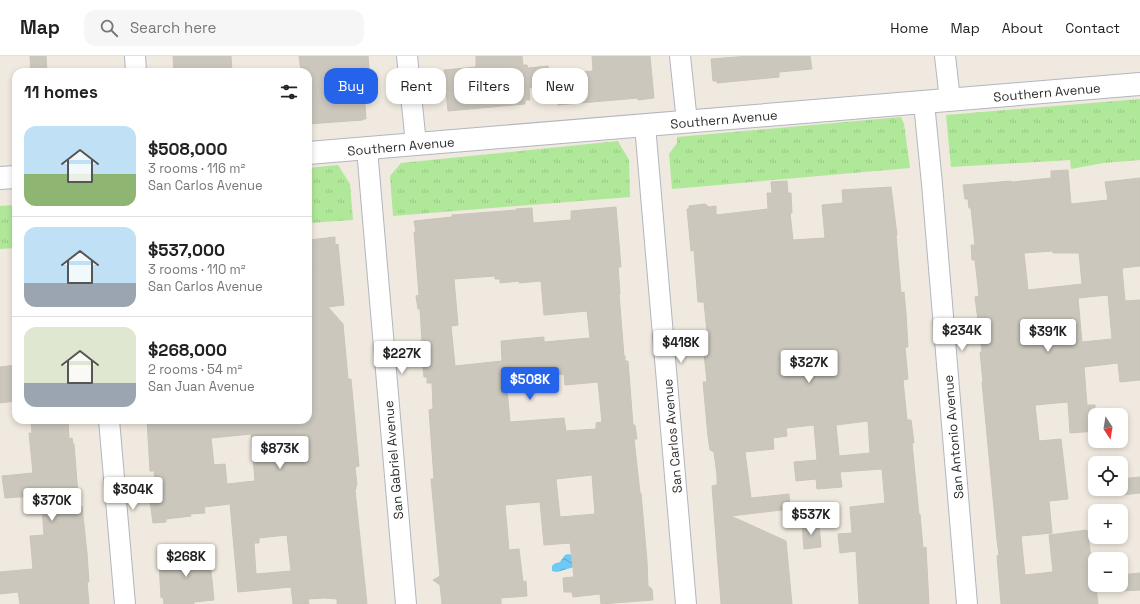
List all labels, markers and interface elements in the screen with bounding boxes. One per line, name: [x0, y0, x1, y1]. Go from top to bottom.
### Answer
search box: [84, 10, 364, 46]
text: Map: [20, 15, 60, 40]
icon: search: [98, 17, 120, 39]
text: Search here: [130, 18, 216, 37]
text: Home: [890, 19, 928, 37]
text: Map: [950, 19, 980, 37]
text: About: [1002, 19, 1043, 37]
text: Contact: [1065, 19, 1120, 37]
chip: Buy: [324, 68, 378, 104]
chip: Rent: [386, 68, 446, 104]
chip: Filters: [454, 68, 524, 104]
chip: New: [532, 68, 588, 104]
street label: Southern Avenue: [993, 79, 1101, 106]
text: 11 homes: [24, 81, 98, 103]
icon: filters: [278, 81, 300, 103]
street label: Southern Avenue: [670, 106, 778, 133]
street label: Southern Avenue: [347, 133, 455, 160]
text: $508,000: [148, 138, 228, 160]
icon: home: [56, 142, 104, 190]
text: 3 rooms · 116 m²: [148, 160, 245, 177]
text: San Carlos Avenue: [148, 177, 263, 194]
text: $537,000: [148, 239, 225, 261]
icon: home: [56, 243, 104, 291]
text: 3 rooms · 110 m²: [148, 261, 246, 278]
text: San Carlos Avenue: [148, 278, 263, 295]
pin: $234K: [934, 318, 990, 352]
pin: $391K: [1020, 319, 1076, 353]
text: $234K: [942, 322, 982, 339]
text: $391K: [1029, 323, 1067, 340]
pin: $418K: [653, 330, 709, 364]
text: $418K: [662, 334, 700, 351]
text: $268,000: [148, 339, 227, 361]
pin: $227K: [374, 341, 430, 375]
icon: home: [56, 343, 104, 391]
text: $227K: [383, 345, 421, 362]
pin: $327K: [781, 350, 837, 384]
text: $327K: [790, 354, 828, 371]
text: 2 rooms · 54 m²: [148, 361, 242, 378]
pin: $508K: [502, 367, 558, 401]
text: $508K: [510, 371, 550, 388]
street label: San Antonio Avenue: [940, 374, 967, 500]
text: San Juan Avenue: [148, 378, 255, 395]
street label: San Carlos Avenue: [659, 378, 686, 494]
street label: San Gabriel Avenue: [380, 400, 407, 520]
north arrow: [1088, 408, 1128, 448]
map controls: [1088, 408, 1128, 592]
pin: $873K: [252, 436, 308, 470]
text: $873K: [261, 440, 299, 457]
button: locate: [1088, 456, 1128, 496]
pin: $304K: [105, 477, 161, 511]
text: $304K: [113, 481, 153, 498]
pin: $370K: [24, 488, 80, 522]
text: $370K: [32, 492, 72, 509]
pin: $537K: [783, 502, 839, 536]
button: +: [1088, 504, 1128, 544]
text: $537K: [792, 506, 830, 523]
pin: $268K: [158, 544, 214, 578]
text: $268K: [166, 548, 206, 565]
button: −: [1088, 552, 1128, 592]

